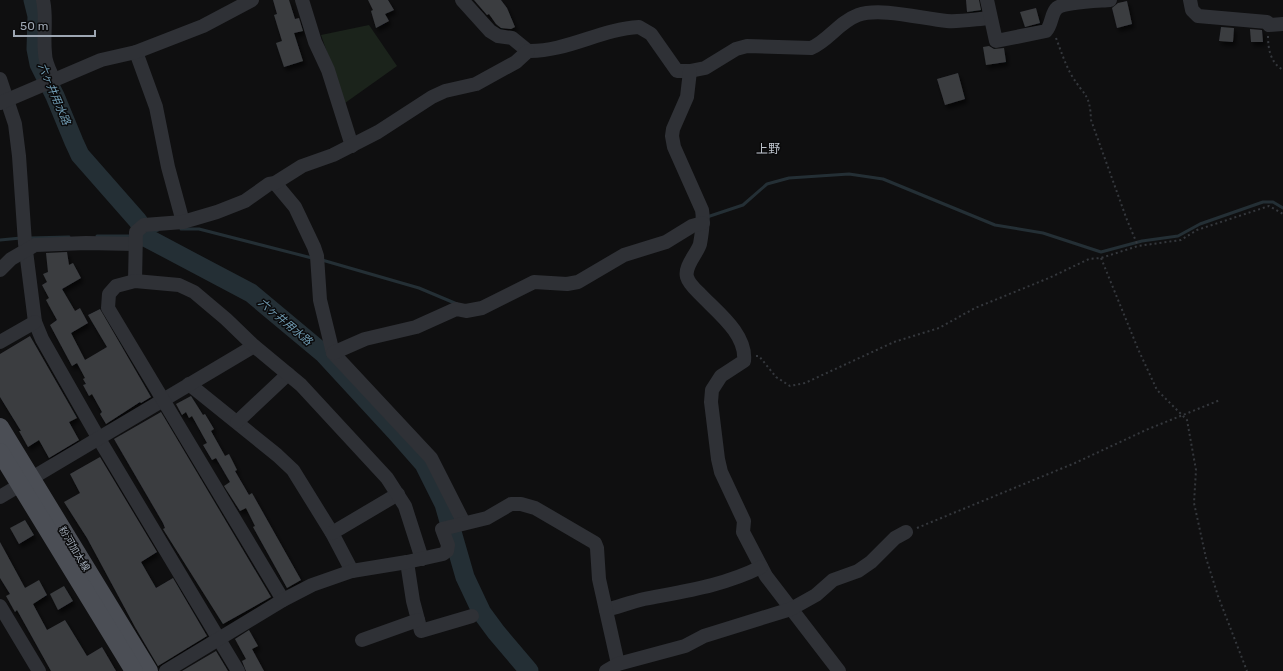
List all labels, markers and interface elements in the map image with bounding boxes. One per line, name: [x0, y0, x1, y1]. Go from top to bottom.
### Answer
scale bar: [14, 12, 95, 38]
text: 50 m: [20, 19, 48, 33]
water label: 六ヶ井用水路: [35, 61, 73, 128]
district label: 上野: [756, 142, 780, 156]
water label: 六ヶ井用水路: [256, 296, 315, 349]
street label: 粉河加太線: [56, 524, 92, 574]

